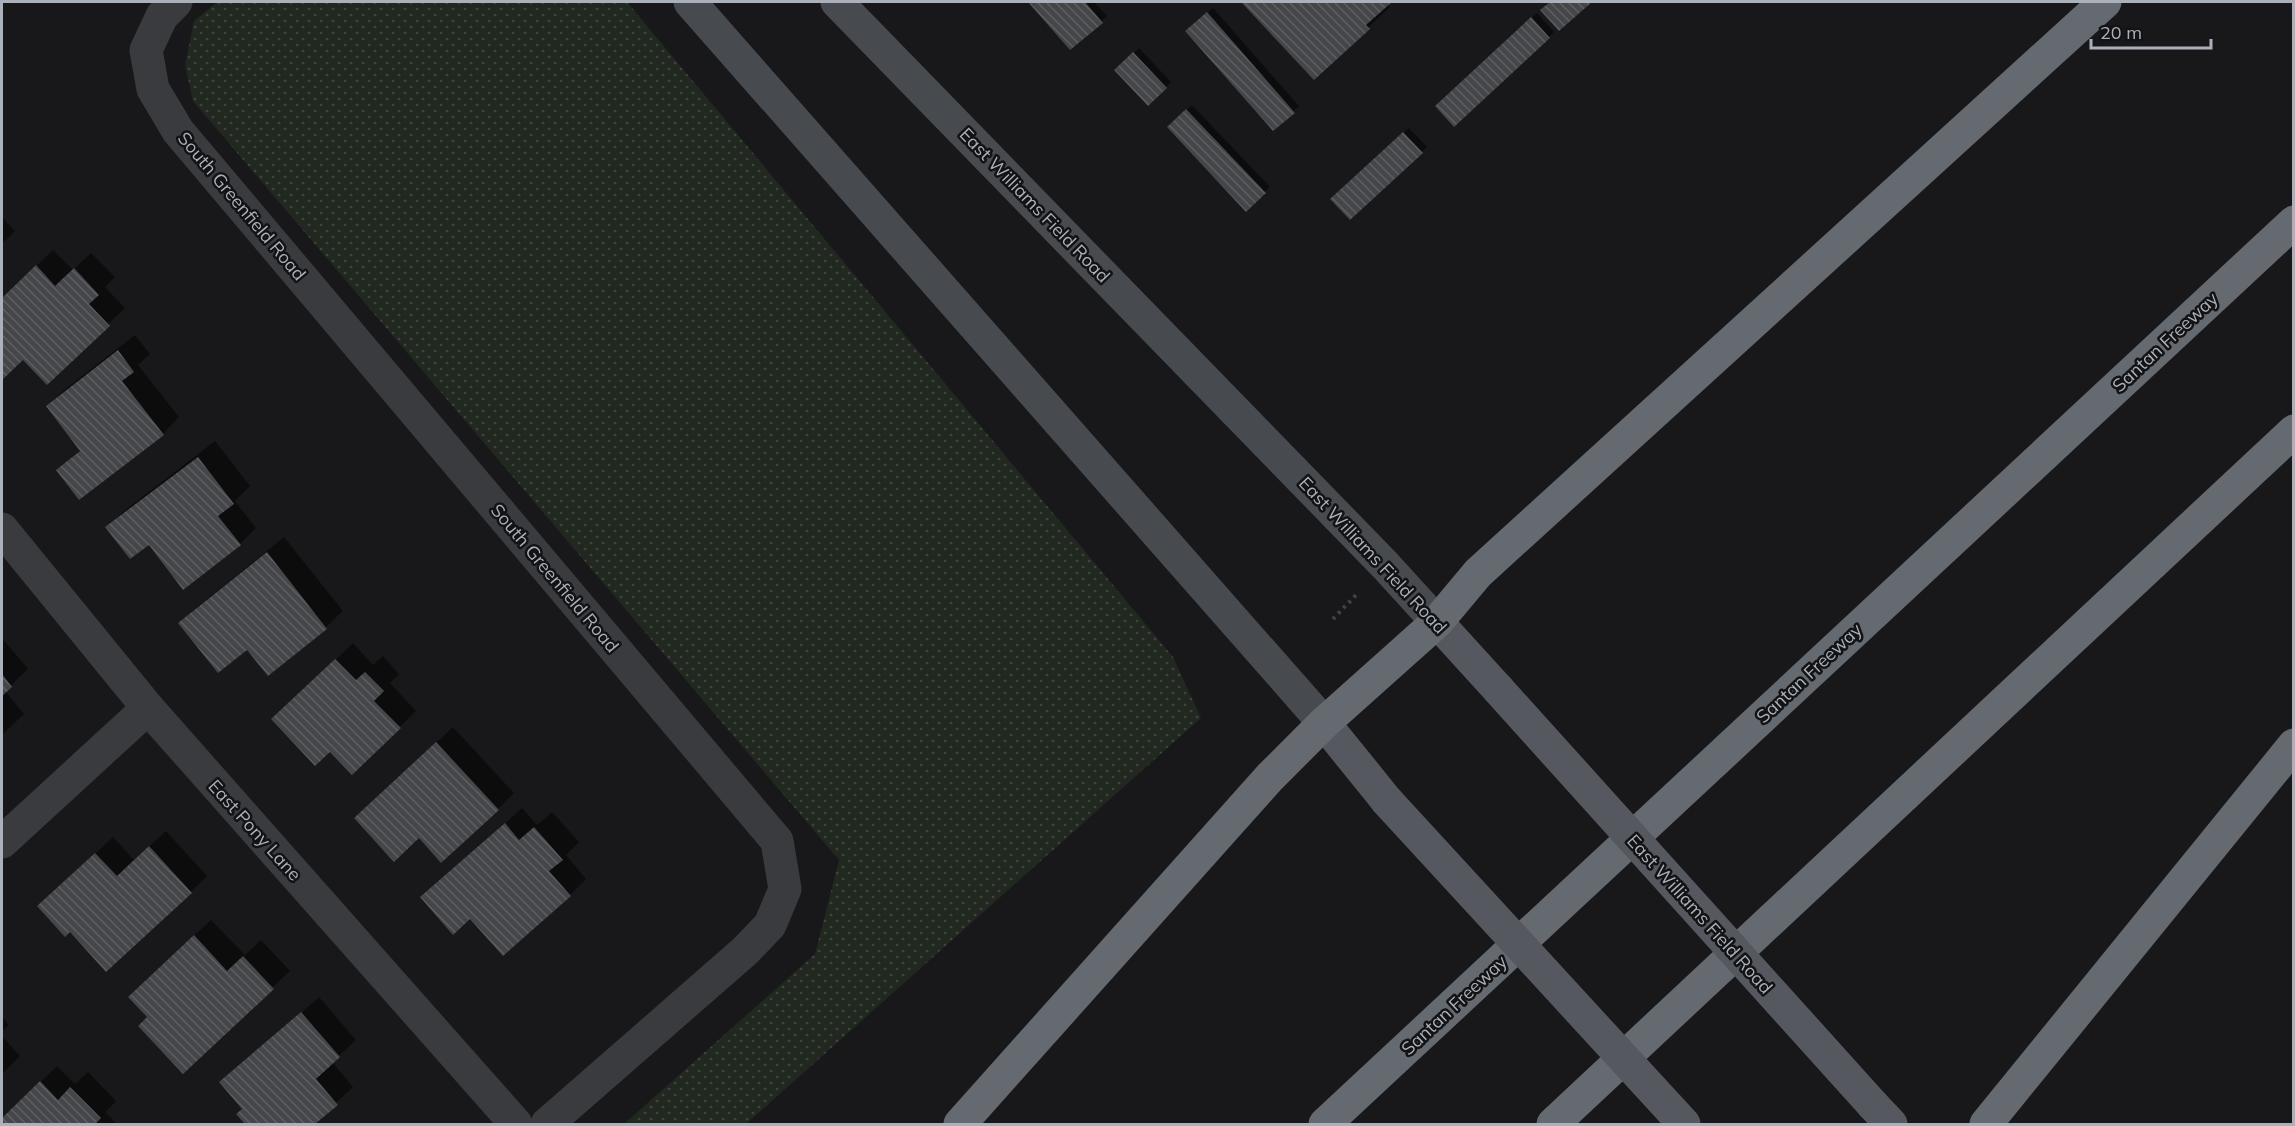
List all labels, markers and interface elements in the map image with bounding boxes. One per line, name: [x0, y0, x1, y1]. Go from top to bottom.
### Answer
scale bar: [2091, 12, 2211, 50]
text: 20 m: [2100, 21, 2142, 44]
street label: East Williams Field Road: [955, 123, 1115, 287]
street label: South Greenfield Road: [173, 127, 311, 285]
street label: Santan Freeway: [2107, 287, 2223, 397]
street label: East Williams Field Road: [1294, 472, 1452, 638]
street label: South Greenfield Road: [486, 499, 624, 657]
street label: Santan Freeway: [1751, 618, 1867, 728]
street label: East Pony Lane: [204, 775, 306, 885]
street label: East Williams Field Road: [1622, 830, 1778, 998]
street label: Santan Freeway: [1396, 950, 1512, 1060]

